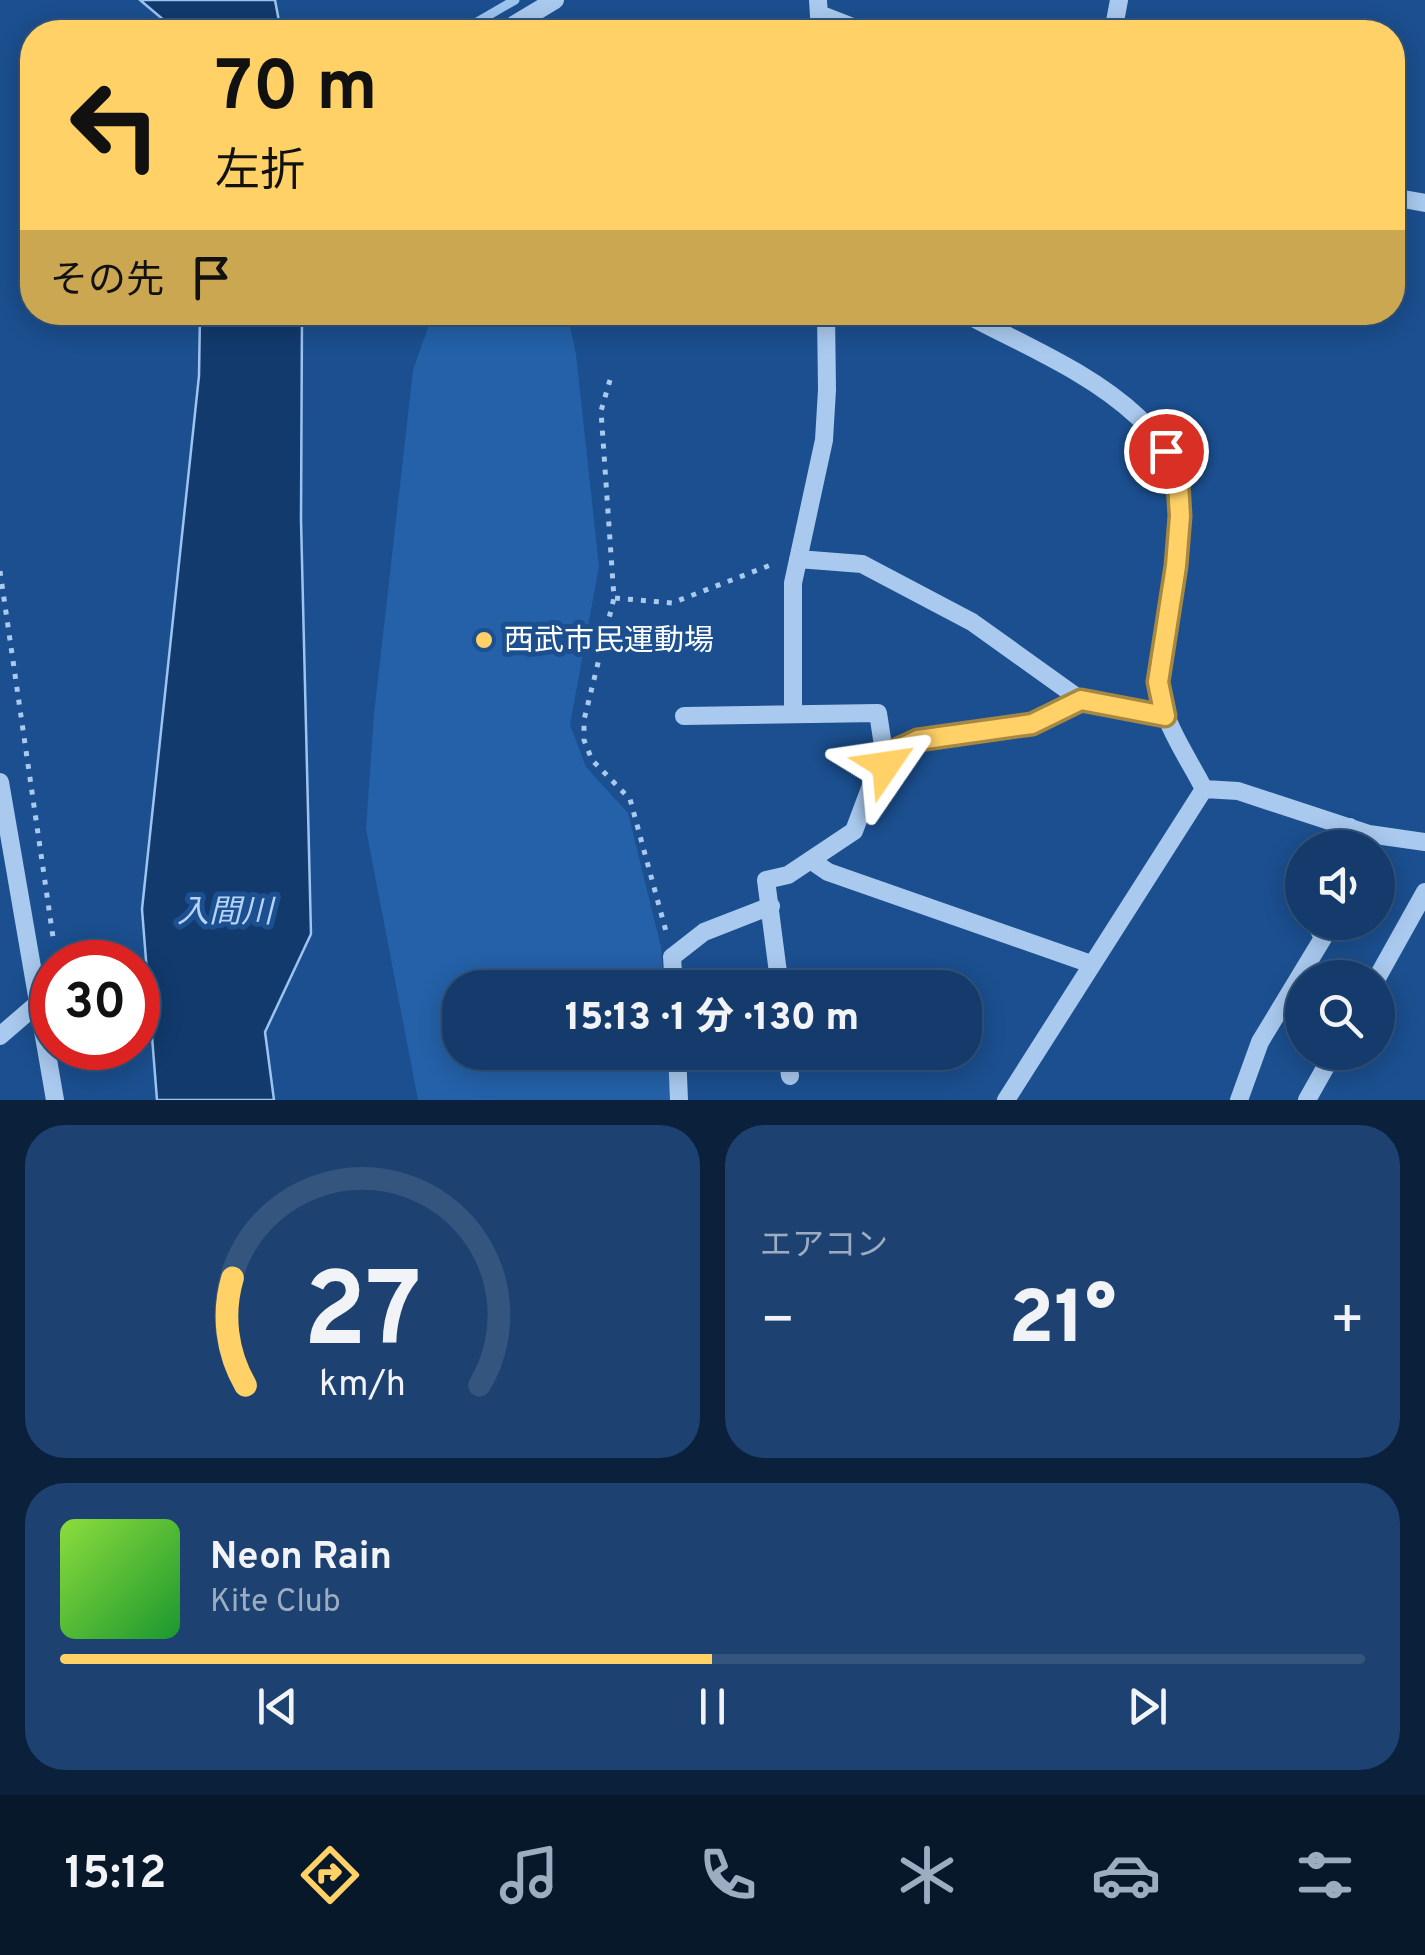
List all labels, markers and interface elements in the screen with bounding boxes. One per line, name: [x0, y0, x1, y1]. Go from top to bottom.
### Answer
text: 70 m: [215, 46, 378, 135]
icon: left: [50, 60, 180, 190]
text: 左折: [215, 145, 305, 202]
icon: arrive: [184, 250, 239, 305]
text: その先: [50, 258, 164, 307]
pin: [1124, 409, 1209, 494]
icon: arrive: [1139, 424, 1194, 479]
place label: 西武市民運動場: [504, 624, 714, 661]
marker: 西武市民運動場: [473, 629, 495, 651]
position arrow: [834, 713, 938, 817]
map controls: [1285, 830, 1395, 1070]
button: sound: [1285, 830, 1395, 940]
water label: 入間川: [177, 894, 276, 934]
speed limit sign: 30: [30, 940, 160, 1070]
button: search: [1285, 960, 1395, 1070]
text: 15:13 · 1 分 · 130 m: [565, 995, 859, 1044]
text: エアコン: [760, 1227, 888, 1267]
text: 27: [303, 1251, 422, 1383]
text: 21°: [1009, 1275, 1116, 1370]
text: −: [760, 1288, 795, 1358]
text: +: [1330, 1288, 1365, 1358]
text: km/h: [319, 1363, 406, 1409]
text: Neon Rain: [210, 1534, 392, 1583]
text: Kite Club: [210, 1583, 341, 1623]
icon: previous: [250, 1679, 305, 1734]
icon: pause: [685, 1679, 740, 1734]
icon: next: [1120, 1679, 1175, 1734]
icon: directions: [295, 1840, 365, 1910]
icon: music: [494, 1840, 564, 1910]
icon: phone: [693, 1840, 763, 1910]
icon: climate: [892, 1840, 962, 1910]
icon: car: [1091, 1840, 1161, 1910]
icon: filters: [1290, 1840, 1360, 1910]
text: 15:12: [65, 1847, 166, 1904]

